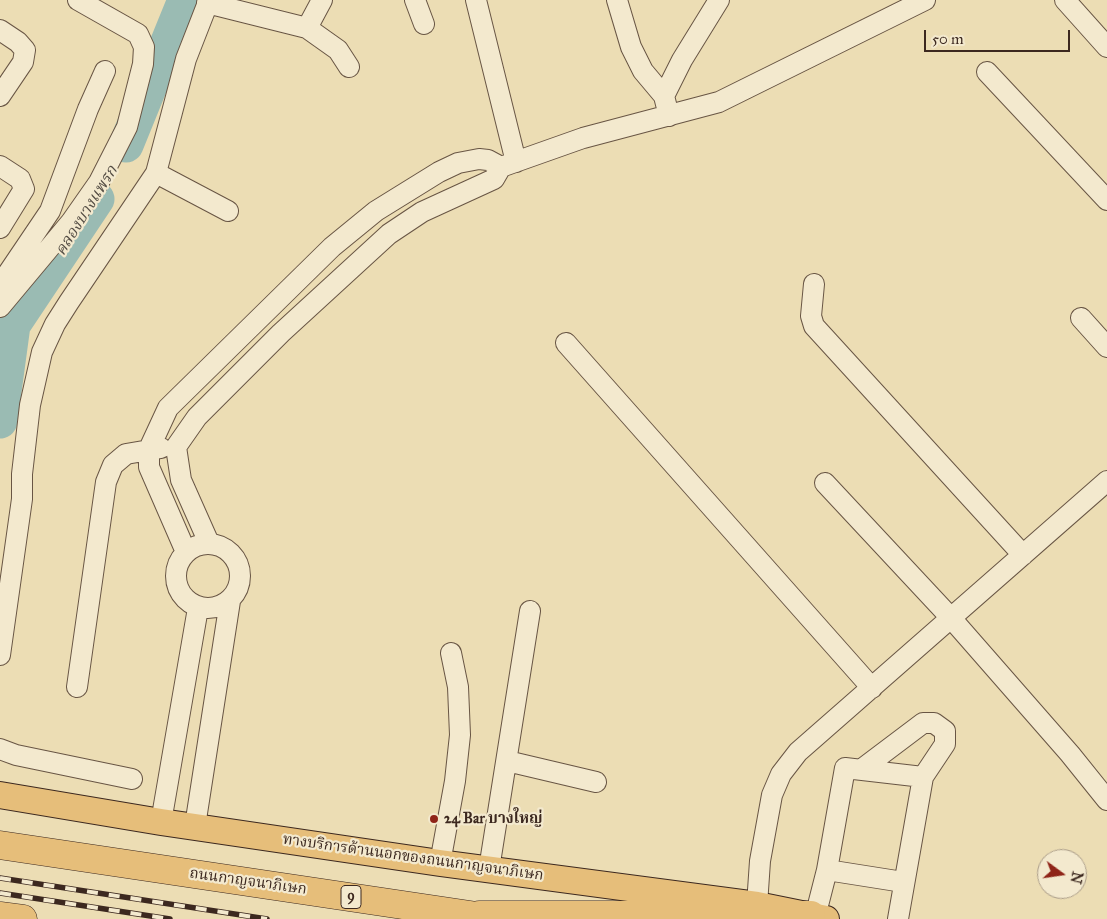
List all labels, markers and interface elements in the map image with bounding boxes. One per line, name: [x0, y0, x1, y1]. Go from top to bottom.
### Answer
scale bar: [927, 20, 1073, 52]
text: 50 m: [932, 30, 964, 48]
water label: คลองบางแพรก: [52, 162, 122, 260]
place label: 24 Bar บางใหญ่: [444, 810, 543, 828]
marker: 24 Bar บางใหญ่: [428, 813, 440, 825]
street label: ทางบริการด้านนอกของถนนกาญจนาภิเษก: [282, 831, 544, 885]
north arrow: [1037, 849, 1087, 899]
street label: ถนนกาญจนาภิเษก: [188, 865, 308, 899]
text: N: [1066, 870, 1086, 885]
road number: 9: [341, 886, 361, 909]

